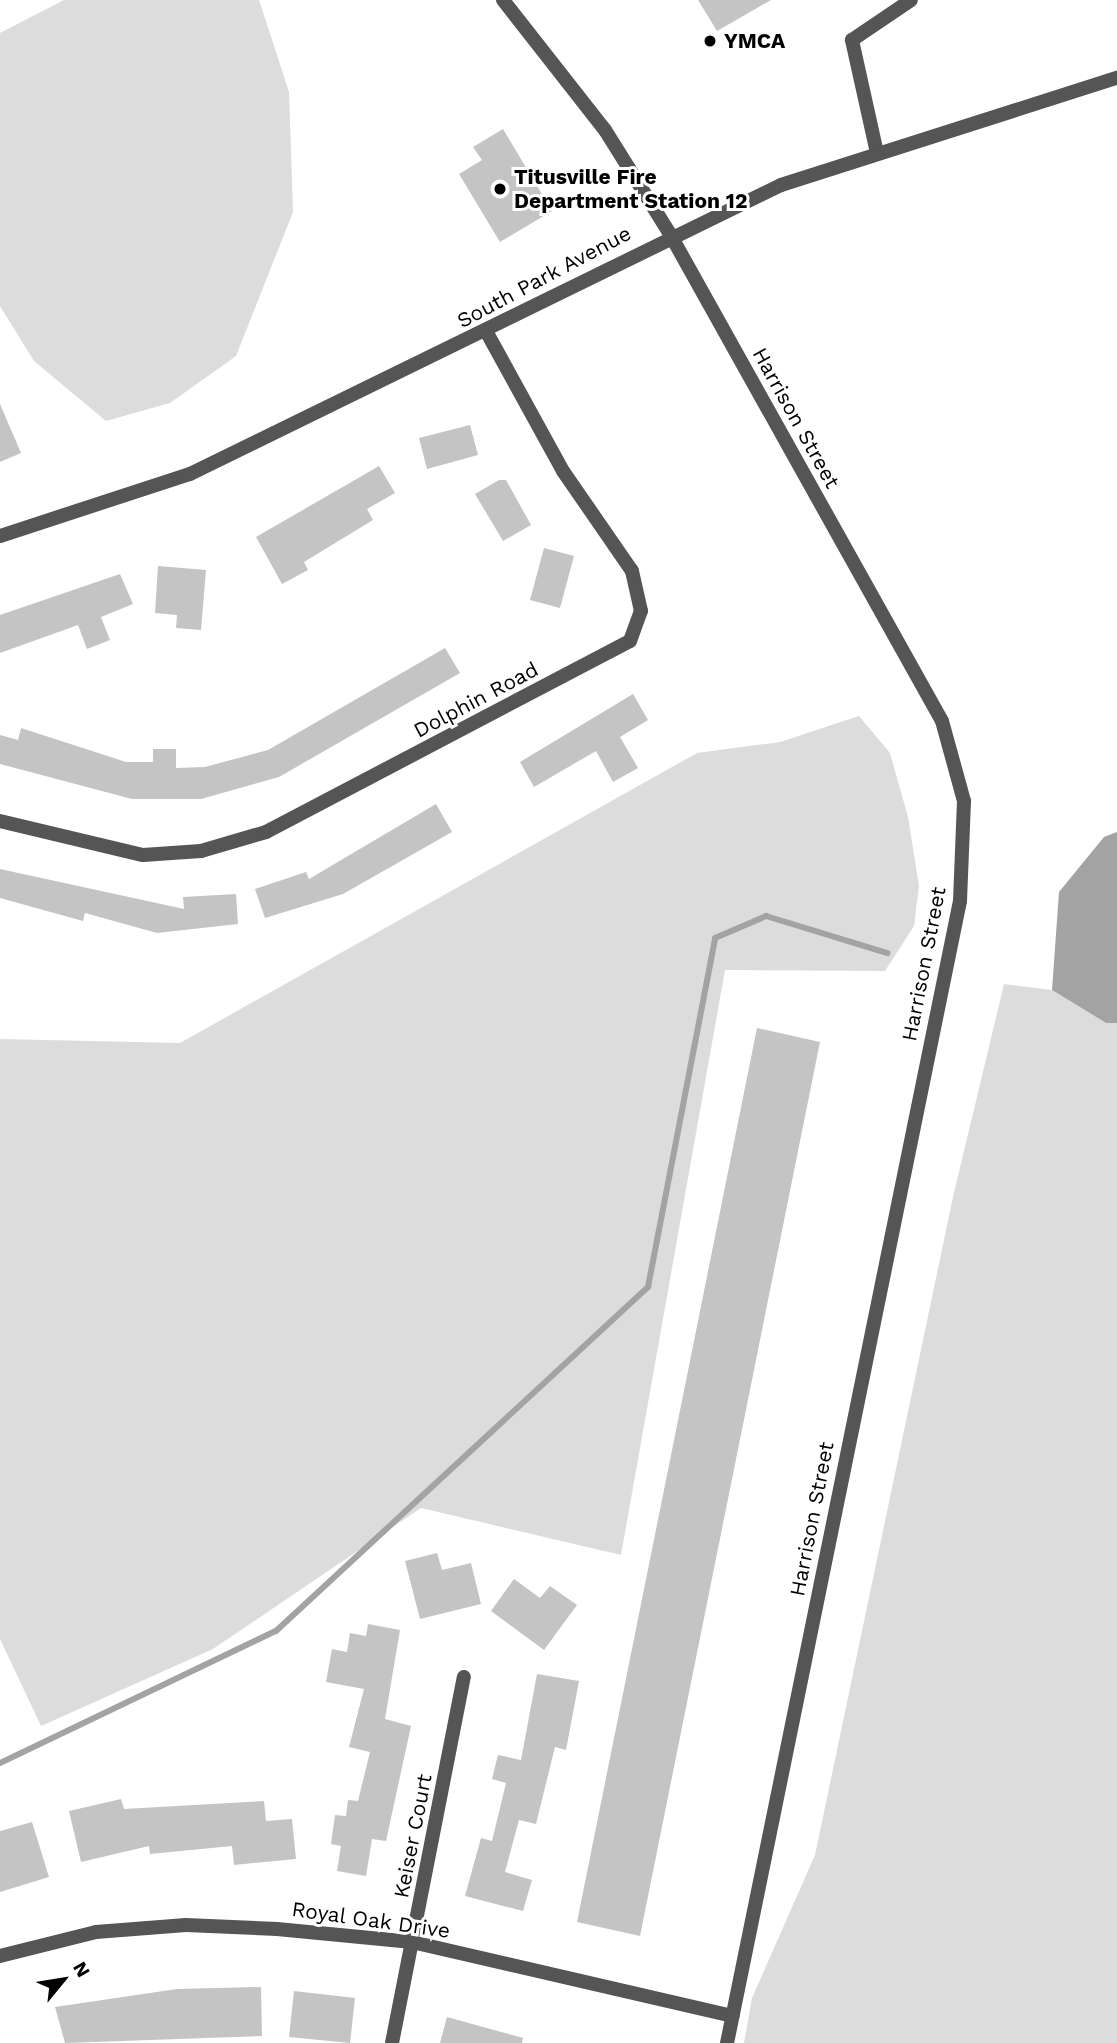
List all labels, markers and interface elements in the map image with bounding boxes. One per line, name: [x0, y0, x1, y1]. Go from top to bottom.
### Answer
place label: YMCA: [724, 28, 785, 54]
marker: YMCA: [702, 33, 718, 49]
place label: Titusville Fire Department Station 12: [514, 164, 748, 214]
marker: Titusville Fire Department Station 12: [492, 181, 508, 197]
street label: South Park Avenue: [452, 220, 636, 334]
street label: Harrison Street: [747, 343, 845, 493]
street label: Dolphin Road: [409, 657, 543, 743]
street label: Harrison Street: [897, 885, 951, 1043]
street label: Harrison Street: [785, 1440, 839, 1598]
street label: Keiser Court: [389, 1772, 437, 1900]
street label: Royal Oak Drive: [290, 1896, 452, 1944]
north arrow: [28, 1945, 98, 2015]
text: N: [68, 1957, 95, 1981]

